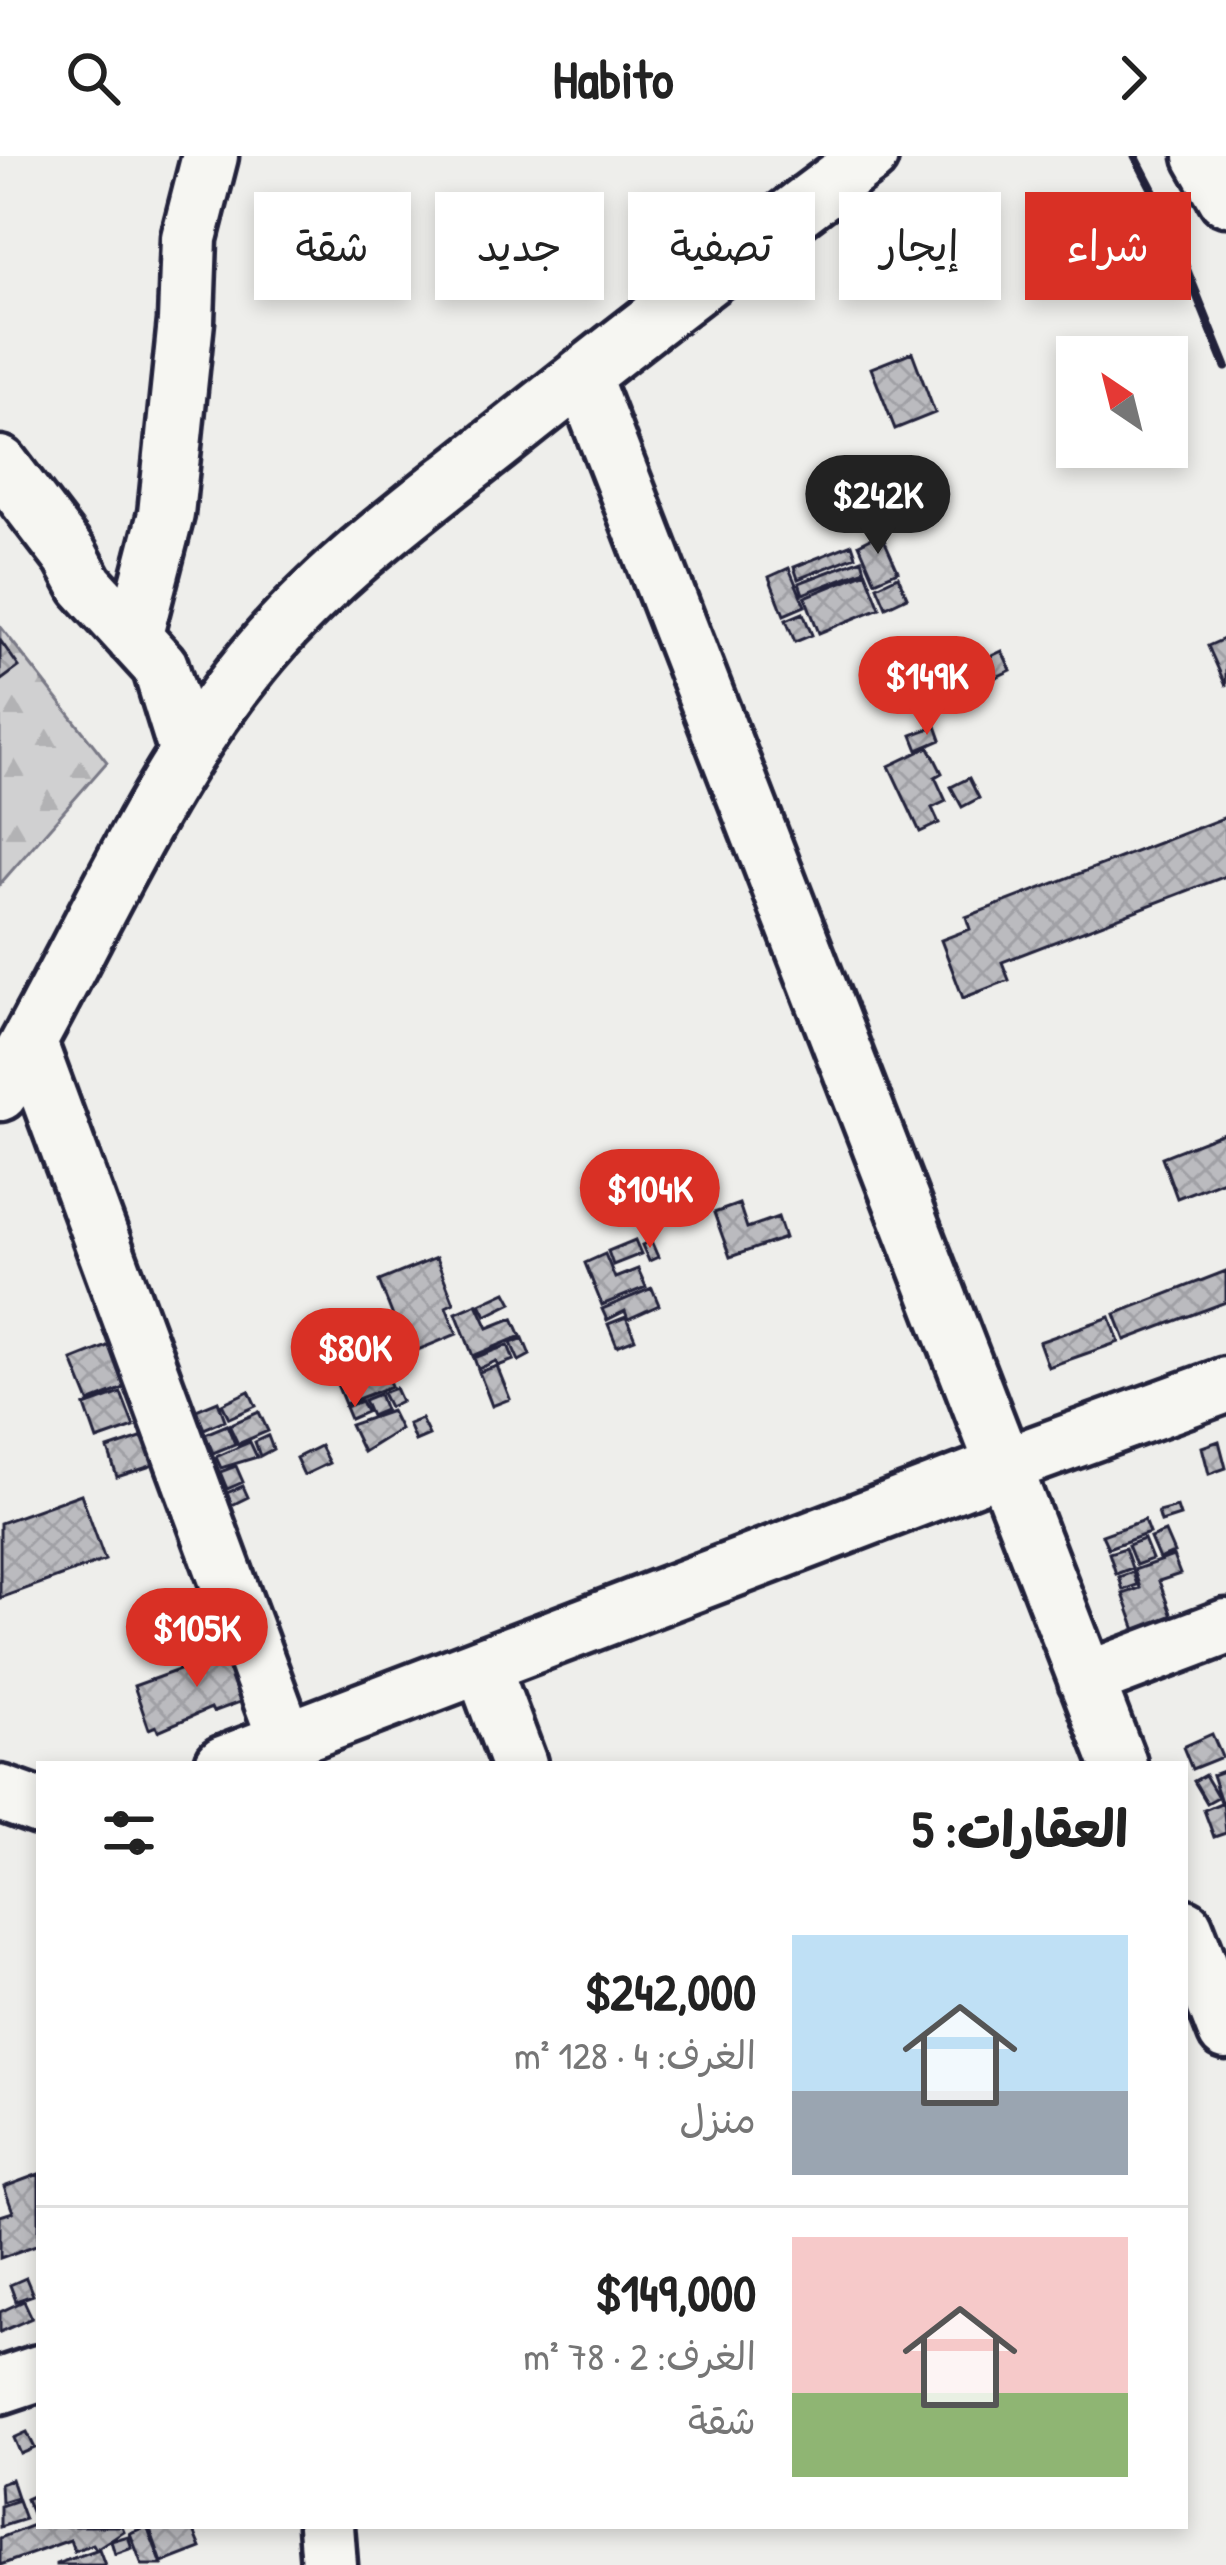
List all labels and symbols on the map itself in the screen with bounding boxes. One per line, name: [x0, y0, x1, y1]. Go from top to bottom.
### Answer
north arrow: [1056, 336, 1188, 468]
pin: $242K: [794, 455, 962, 557]
pin: $149K: [843, 636, 1011, 738]
pin: $104K: [566, 1149, 734, 1251]
pin: $80K: [284, 1308, 426, 1410]
pin: $105K: [113, 1588, 281, 1690]

